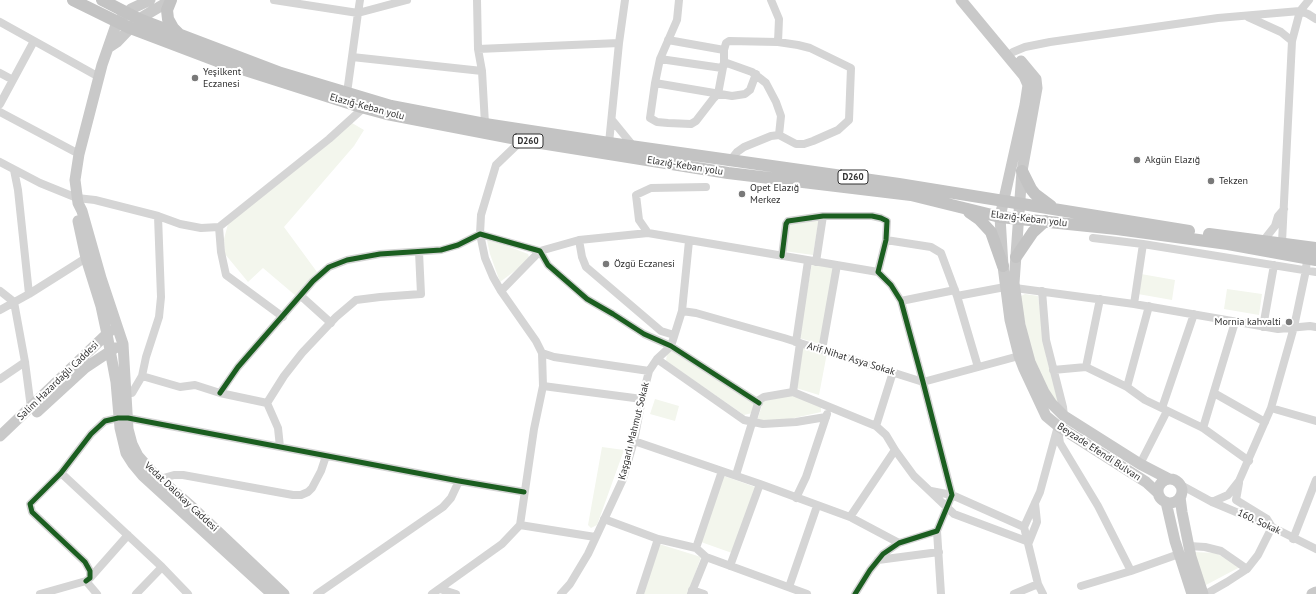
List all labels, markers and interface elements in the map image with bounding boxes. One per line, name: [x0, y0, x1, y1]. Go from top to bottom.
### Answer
place label: Yeşilkent Eczanesi: [203, 66, 241, 90]
marker: Yeşilkent Eczanesi: [190, 73, 200, 83]
street label: Elazığ-Keban yolu: [328, 91, 406, 123]
road number: D260: [513, 134, 543, 148]
street label: Elazığ-Keban yolu: [646, 154, 724, 178]
place label: Akgün Elazığ: [1145, 154, 1200, 166]
marker: Akgün Elazığ: [1132, 155, 1142, 165]
road number: D260: [838, 170, 868, 184]
place label: Tekzen: [1219, 175, 1248, 187]
marker: Tekzen: [1206, 176, 1216, 186]
place label: Opet Elazığ Merkez: [750, 182, 799, 206]
marker: Opet Elazığ Merkez: [737, 189, 747, 199]
street label: Elazığ-Keban yolu: [990, 208, 1068, 230]
place label: Özgü Eczanesi: [614, 258, 675, 270]
marker: Özgü Eczanesi: [601, 259, 611, 269]
place label: Mornia kahvalti: [1215, 316, 1281, 328]
marker: Mornia kahvalti: [1284, 317, 1294, 327]
street label: Salim Hazardağlı Caddesi: [15, 339, 101, 423]
street label: Arif Nihat Asya Sokak: [806, 340, 896, 378]
street label: Kaşgarlı Mahmut Sokak: [616, 381, 652, 481]
street label: Beyzade Efendi Bulvarı: [1055, 420, 1143, 484]
street label: Vedat Dalokay Caddesi: [142, 460, 220, 534]
street label: 160. Sokak: [1235, 507, 1283, 537]

